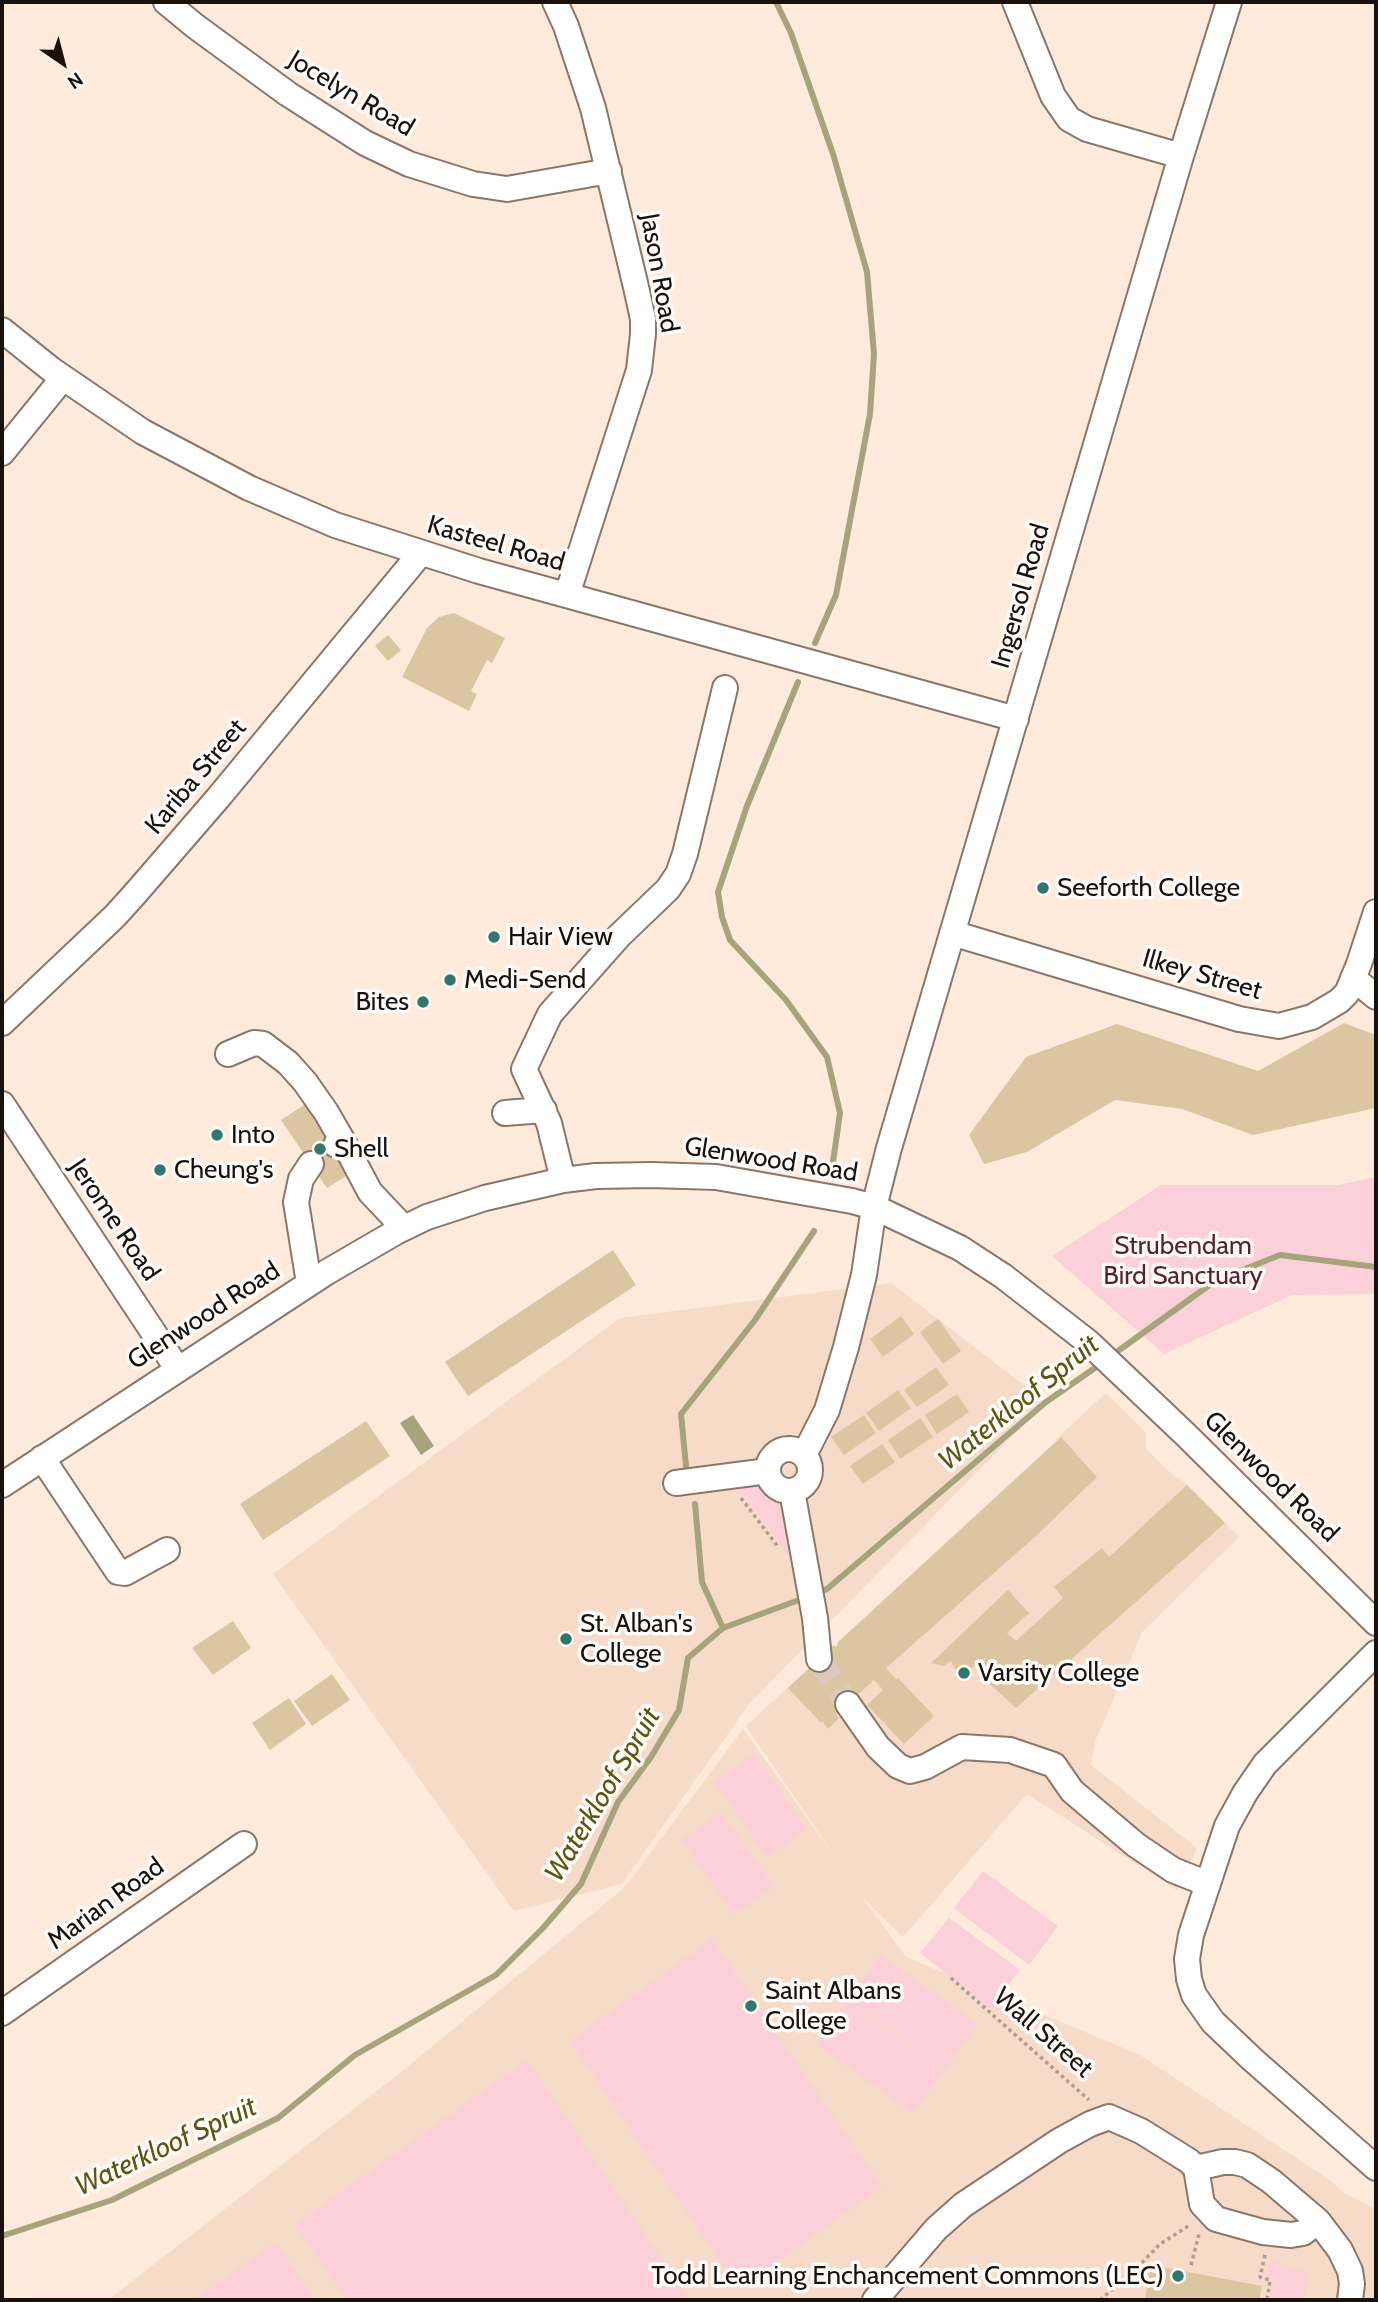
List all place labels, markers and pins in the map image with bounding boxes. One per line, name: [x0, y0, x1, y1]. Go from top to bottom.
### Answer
place label: Seeforth College: [1057, 872, 1240, 904]
marker: Seeforth College: [1035, 880, 1051, 896]
place label: Hair View: [508, 921, 613, 953]
marker: Hair View: [486, 929, 502, 945]
place label: Medi-Send: [464, 964, 586, 996]
marker: Medi-Send: [442, 972, 458, 988]
place label: Bites: [355, 986, 409, 1018]
marker: Bites: [415, 994, 431, 1010]
place label: Into: [231, 1119, 275, 1151]
marker: Into: [209, 1127, 225, 1143]
place label: Shell: [334, 1133, 389, 1165]
marker: Shell: [312, 1141, 328, 1157]
place label: Cheung's: [174, 1154, 273, 1186]
marker: Cheung's: [152, 1162, 168, 1178]
place label: St. Alban's College: [580, 1608, 693, 1670]
marker: St. Alban's College: [558, 1631, 574, 1647]
place label: Varsity College: [978, 1657, 1139, 1689]
marker: Varsity College: [956, 1665, 972, 1681]
place label: Saint Albans College: [765, 1975, 901, 2036]
marker: Saint Albans College: [743, 1998, 759, 2014]
place label: Todd Learning Enchancement Commons (LEC): [651, 2260, 1164, 2292]
marker: Todd Learning Enchancement Commons (LEC): [1170, 2268, 1186, 2284]

